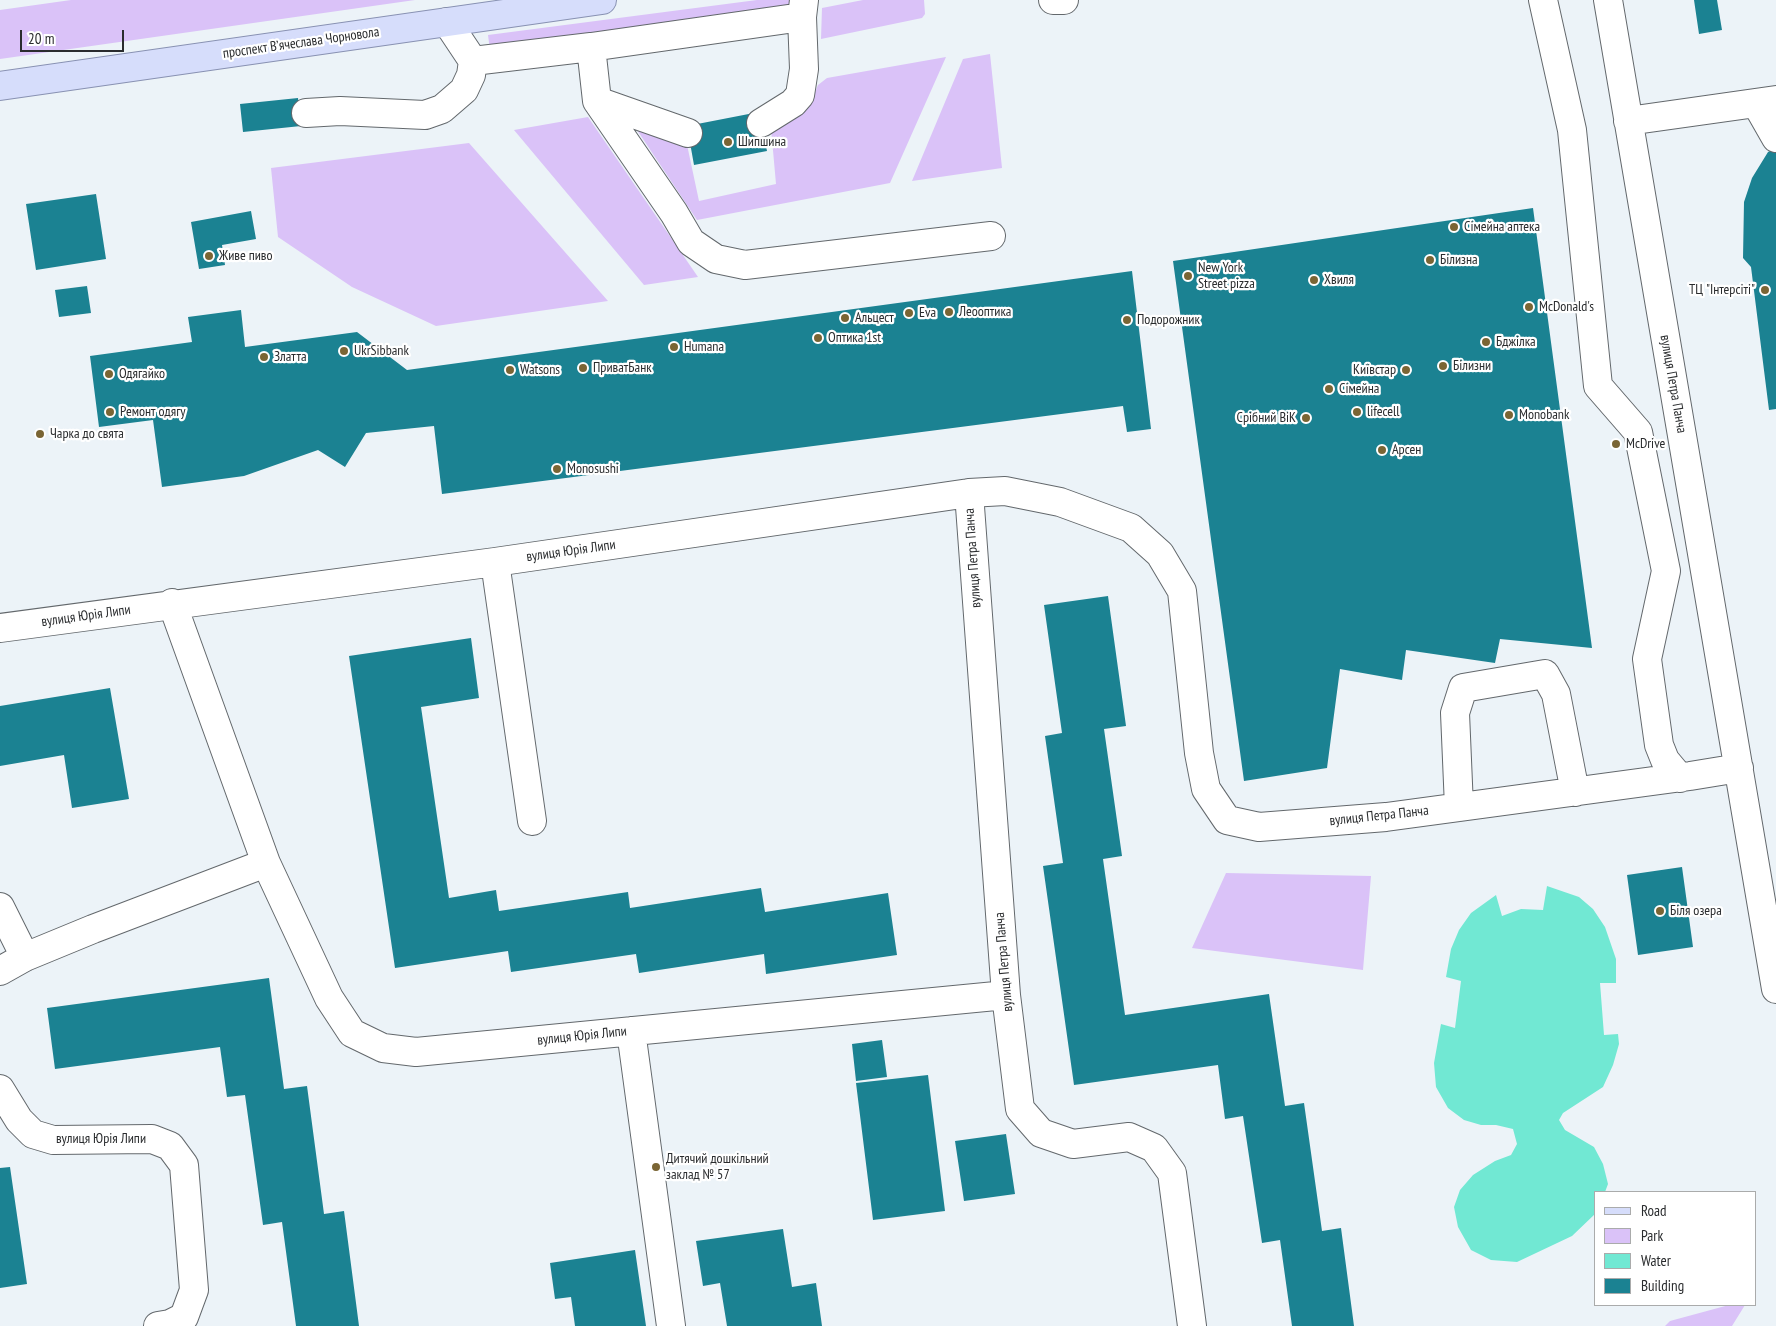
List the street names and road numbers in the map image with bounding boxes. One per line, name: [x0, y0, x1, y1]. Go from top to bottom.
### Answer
street label: проспект Вʼячеслава Чорновола: [222, 24, 380, 62]
street label: вулиця Петра Панча: [1656, 333, 1690, 435]
street label: вулиця Петра Панча: [961, 508, 985, 608]
street label: вулиця Юрія Липи: [525, 536, 617, 566]
street label: вулиця Юрія Липи: [40, 601, 132, 631]
street label: вулиця Петра Панча: [1329, 802, 1429, 830]
street label: вулиця Петра Панча: [991, 912, 1017, 1012]
street label: вулиця Юрія Липи: [536, 1023, 628, 1049]
street label: вулиця Юрія Липи: [56, 1131, 146, 1147]

